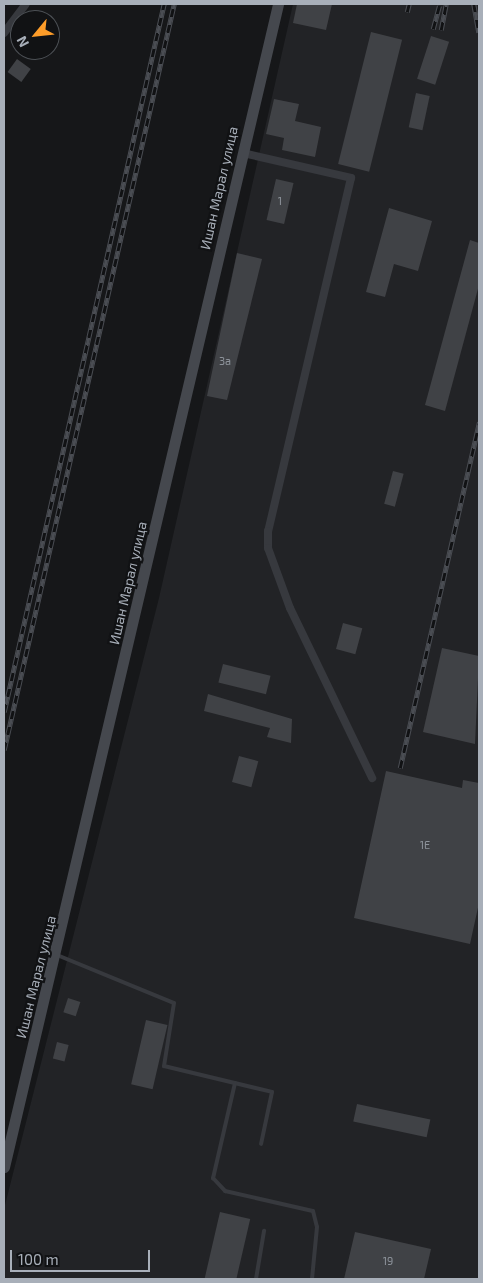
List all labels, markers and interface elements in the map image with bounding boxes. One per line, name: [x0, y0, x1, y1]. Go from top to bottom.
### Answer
north arrow: [10, 10, 60, 60]
text: N: [12, 33, 32, 50]
street label: Ишан Марал улица: [197, 125, 241, 251]
house number: 1: [278, 194, 282, 208]
house number: 3а: [219, 354, 231, 368]
street label: Ишан Марал улица: [106, 520, 150, 646]
house number: 1Е: [420, 838, 430, 852]
street label: Ишан Марал улица: [13, 914, 59, 1040]
scale bar: [12, 1240, 152, 1272]
text: 100 m: [18, 1250, 59, 1268]
house number: 19: [383, 1254, 393, 1268]

